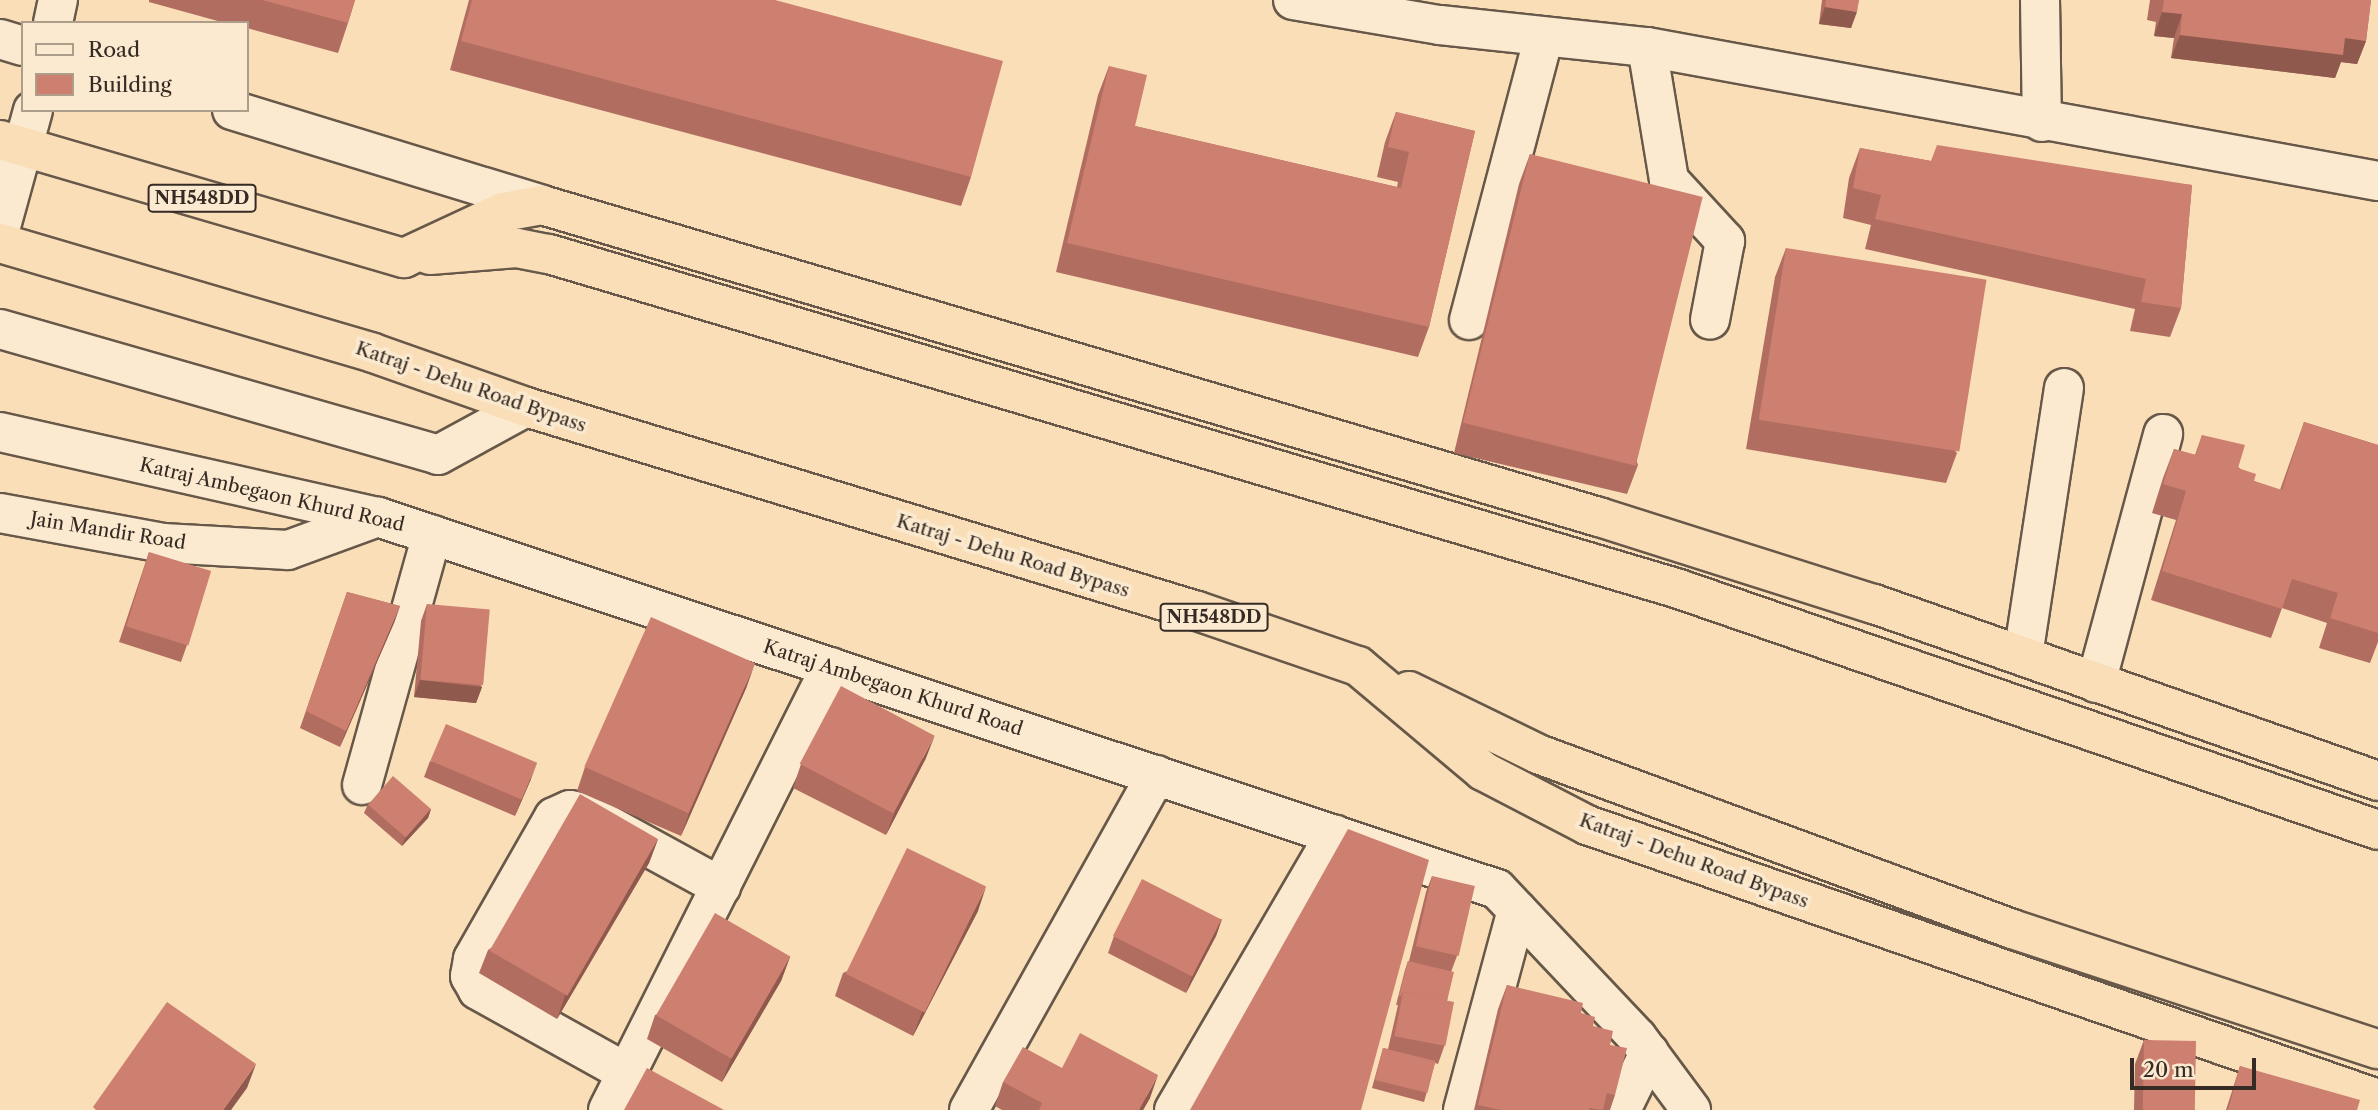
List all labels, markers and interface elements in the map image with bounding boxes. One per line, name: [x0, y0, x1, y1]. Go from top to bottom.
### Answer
legend: [21, 21, 248, 112]
text: Road: [88, 37, 140, 62]
text: Building: [88, 72, 172, 97]
road number: NH548DD: [146, 183, 258, 212]
street label: Katraj - Dehu Road Bypass: [353, 337, 589, 437]
street label: Katraj Ambegaon Khurd Road: [137, 453, 407, 537]
street label: Jain Mandir Road: [28, 507, 188, 555]
street label: Katraj - Dehu Road Bypass: [894, 510, 1132, 602]
road number: NH548DD: [1158, 602, 1270, 632]
street label: Katraj Ambegaon Khurd Road: [760, 635, 1026, 741]
street label: Katraj - Dehu Road Bypass: [1576, 809, 1812, 913]
scale bar: [2133, 1044, 2259, 1088]
text: 20 m: [2143, 1057, 2194, 1082]

